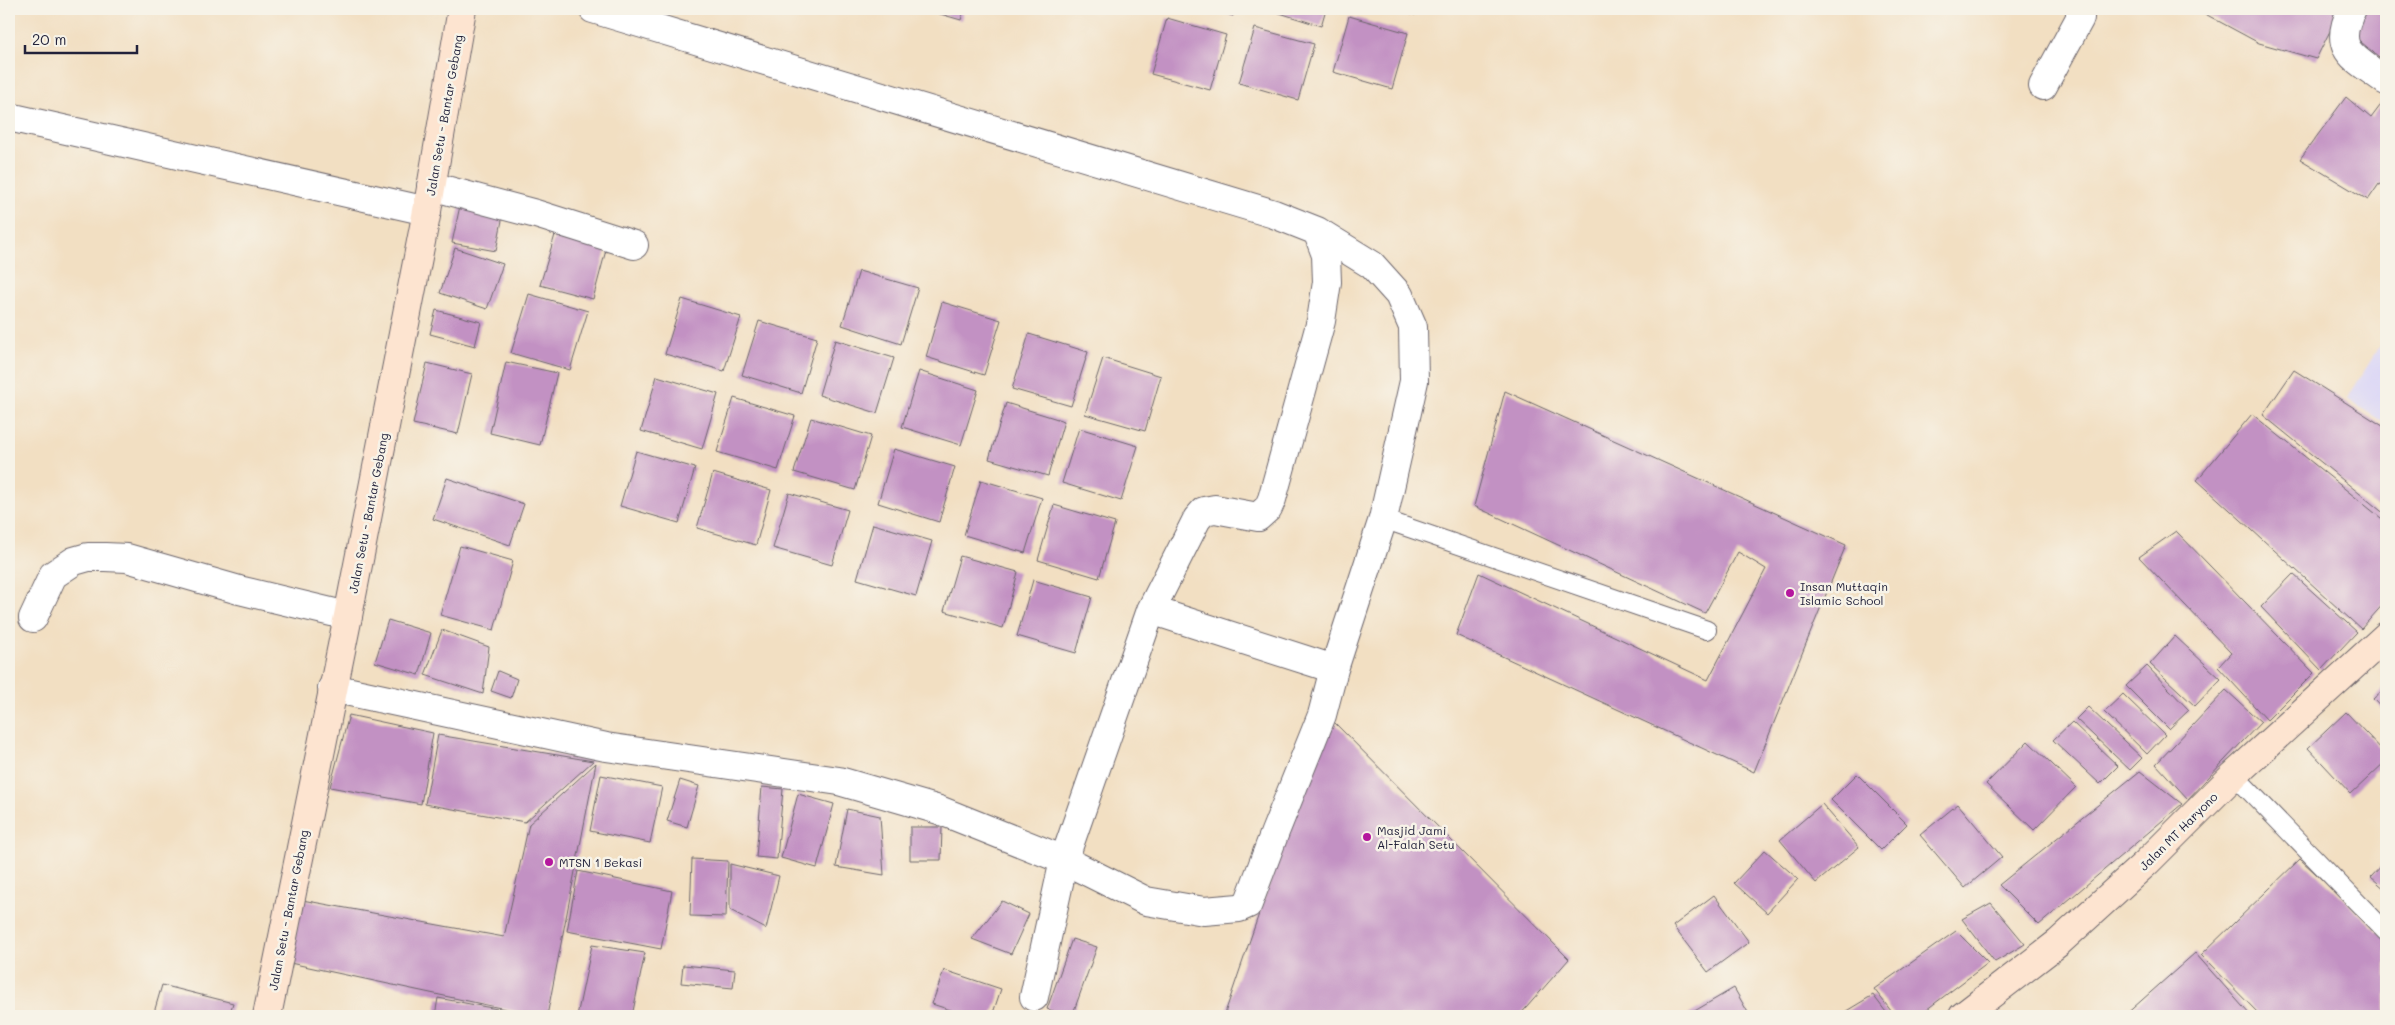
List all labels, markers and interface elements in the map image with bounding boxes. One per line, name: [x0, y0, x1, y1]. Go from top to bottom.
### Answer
scale bar: [25, 22, 138, 54]
text: 20 m: [32, 29, 66, 49]
street label: Jalan Setu - Bantar Gebang: [422, 33, 466, 197]
street label: Jalan Setu - Bantar Gebang: [345, 431, 391, 595]
place label: Insan Muttaqin Islamic School: [1800, 578, 1888, 608]
marker: Insan Muttaqin Islamic School: [1784, 587, 1796, 599]
street label: Jalan MT Haryono: [2135, 788, 2221, 874]
place label: Masjid Jami Al-Falah Setu: [1377, 822, 1455, 852]
street label: Jalan Setu - Bantar Gebang: [265, 828, 311, 992]
marker: Masjid Jami Al-Falah Setu: [1361, 831, 1373, 843]
place label: MTSN 1 Bekasi: [559, 854, 642, 870]
marker: MTSN 1 Bekasi: [543, 856, 555, 868]

